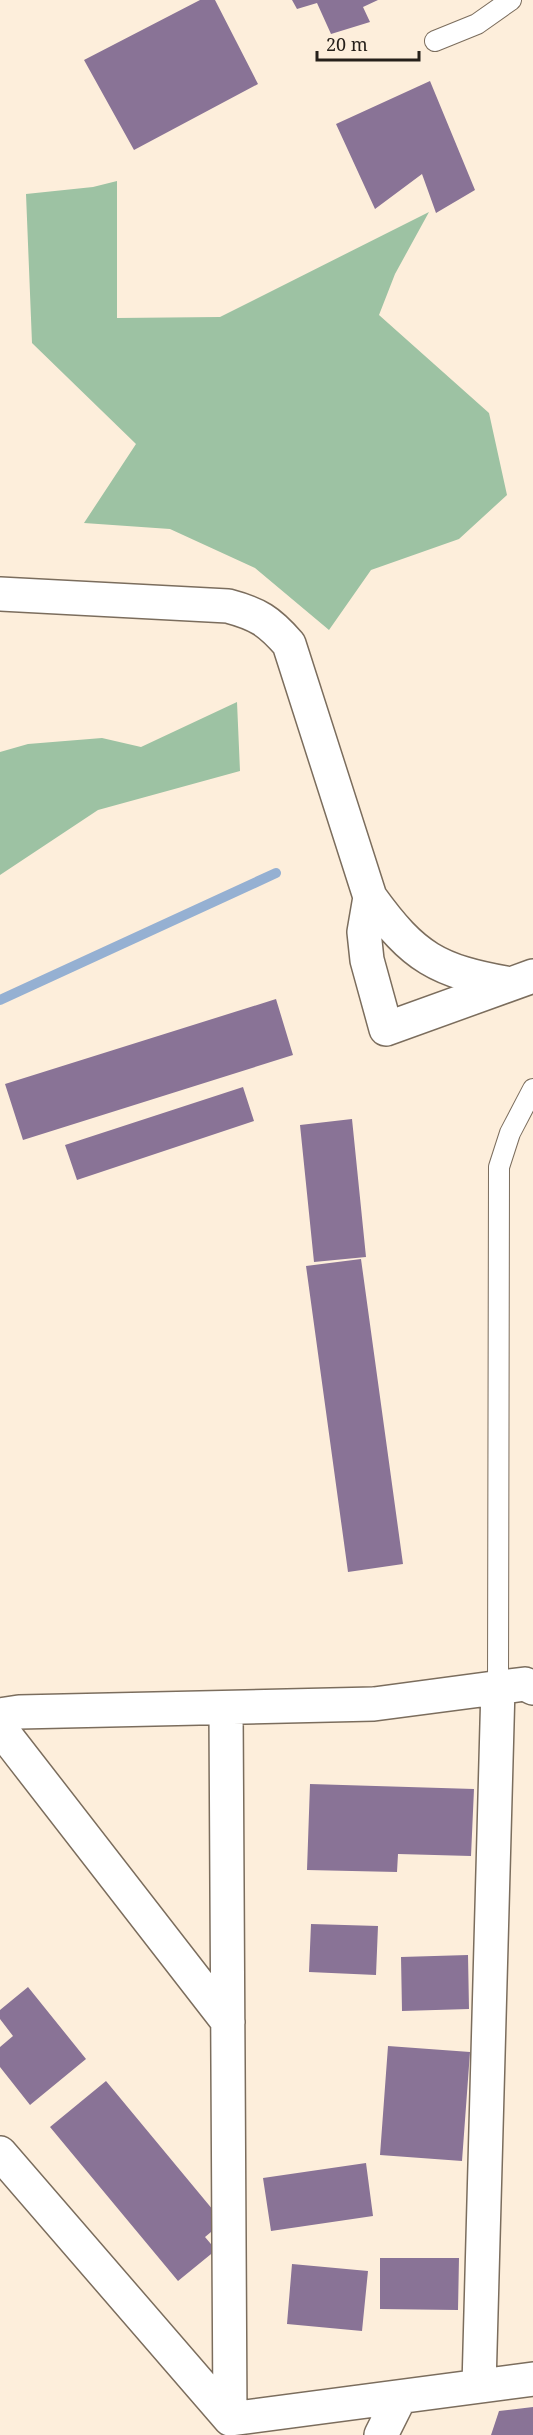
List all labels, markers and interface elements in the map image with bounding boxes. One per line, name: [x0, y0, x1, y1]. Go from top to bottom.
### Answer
scale bar: [317, 24, 419, 62]
text: 20 m: [326, 32, 368, 56]

